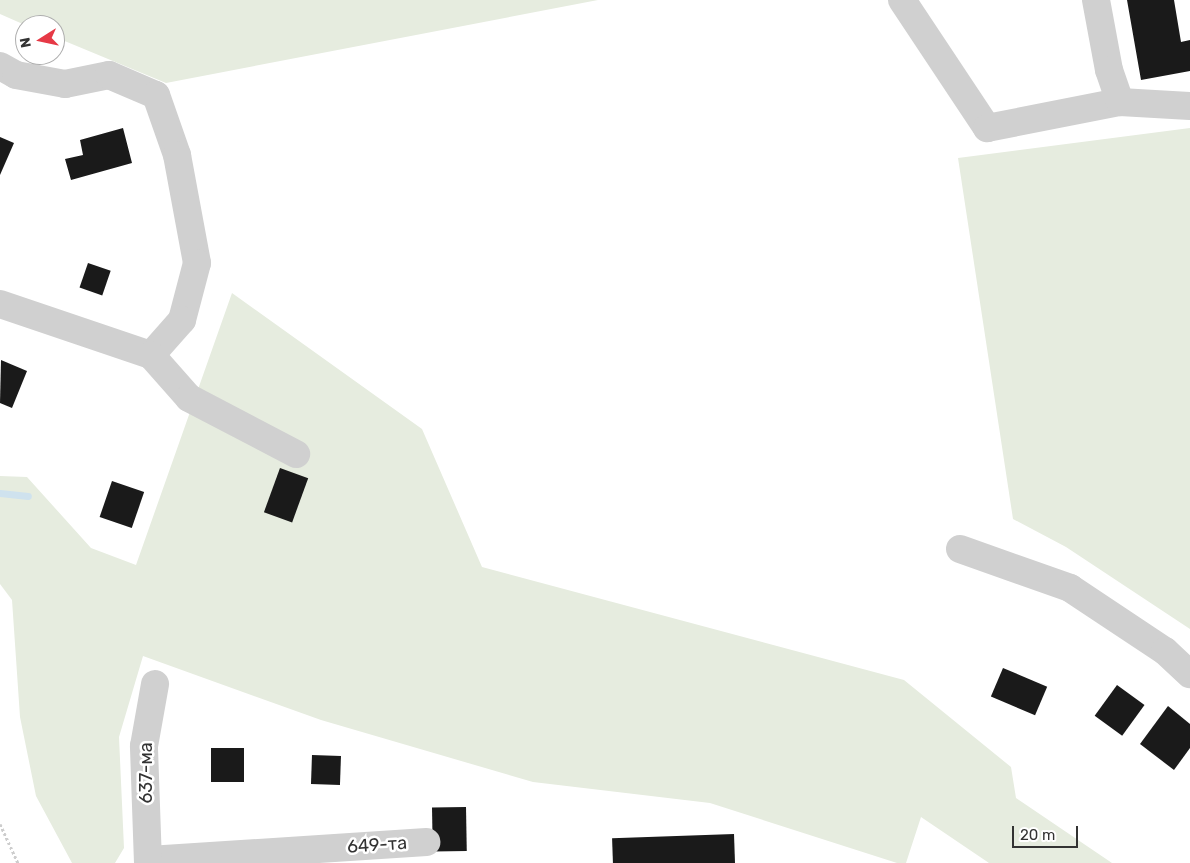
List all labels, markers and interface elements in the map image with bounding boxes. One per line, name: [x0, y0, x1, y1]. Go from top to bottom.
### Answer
north arrow: [15, 15, 65, 65]
text: N: [16, 36, 35, 49]
street label: 637-ма: [135, 742, 157, 804]
scale bar: [1015, 816, 1081, 848]
text: 20 m: [1020, 826, 1055, 844]
street label: 649-та: [346, 832, 408, 858]

